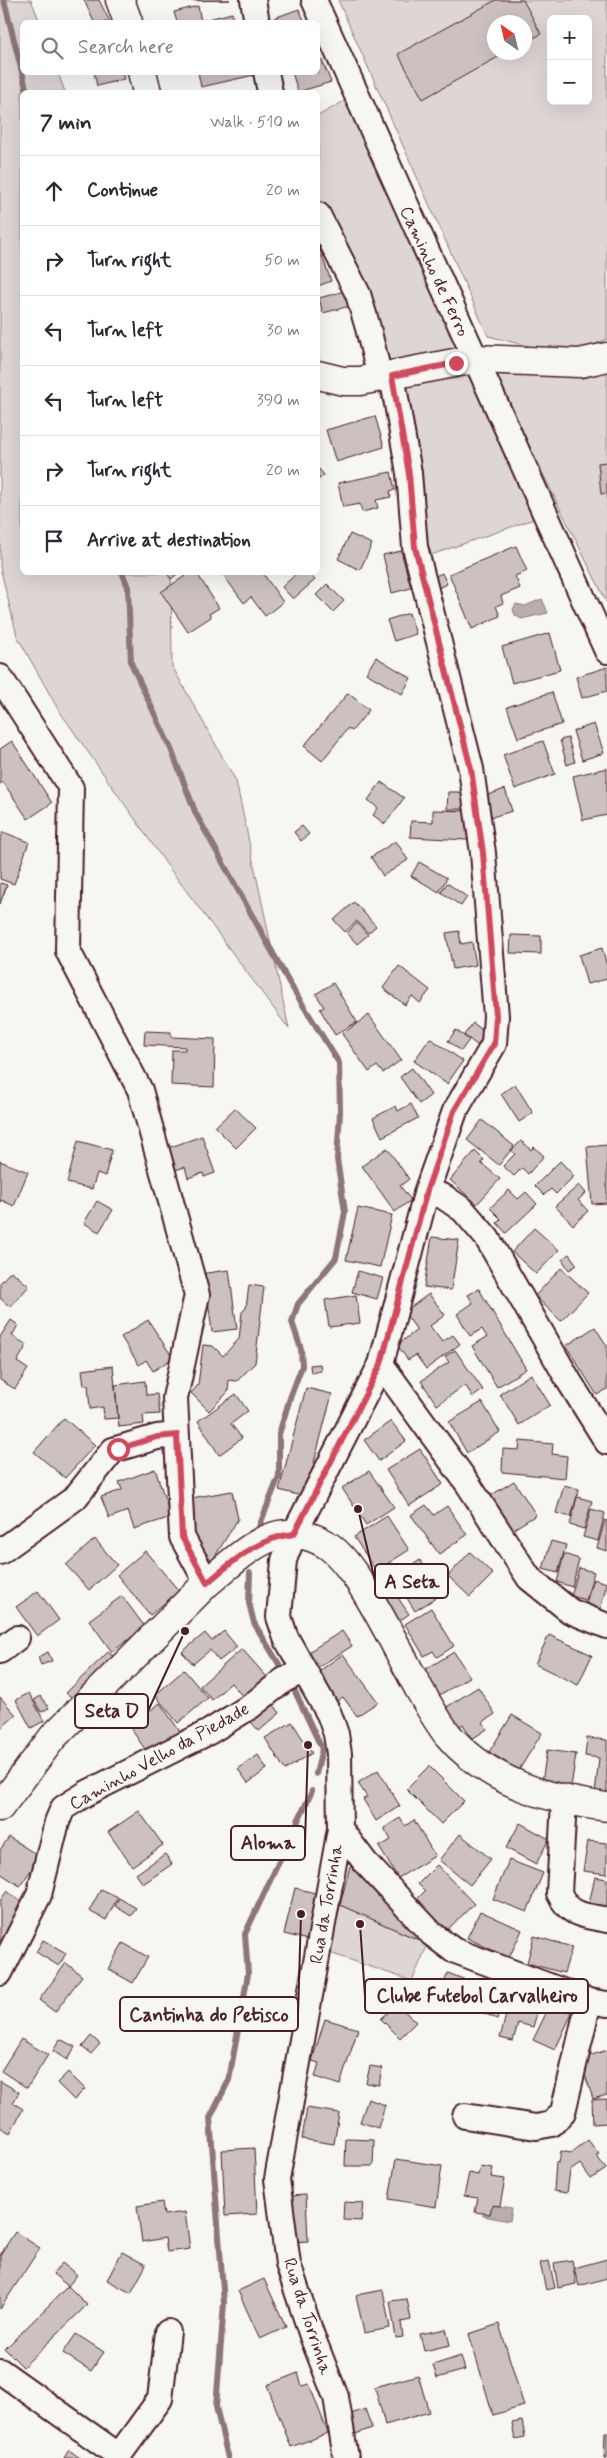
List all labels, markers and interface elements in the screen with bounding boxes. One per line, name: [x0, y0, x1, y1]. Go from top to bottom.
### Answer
north arrow: [487, 15, 532, 60]
map controls: [547, 15, 592, 105]
button: +: [547, 15, 592, 60]
search box: [20, 20, 320, 75]
icon: search: [38, 34, 66, 62]
text: Search here: [78, 35, 174, 60]
button: −: [547, 60, 592, 105]
text: 7 min: [40, 109, 92, 137]
text: Walk · 510 m: [210, 112, 300, 133]
icon: ahead: [40, 177, 68, 205]
text: Continue: [87, 178, 158, 203]
text: 20 m: [266, 180, 300, 201]
street label: Caminho de Ferro: [393, 202, 475, 340]
icon: right: [40, 247, 68, 275]
text: Turn right: [87, 248, 171, 273]
text: 50 m: [264, 250, 300, 271]
icon: left: [40, 317, 68, 345]
text: Turn left: [87, 318, 163, 343]
text: 30 m: [267, 320, 300, 341]
route end: [445, 352, 468, 375]
icon: left: [40, 387, 68, 415]
text: Turn left: [87, 388, 163, 413]
text: 390 m: [257, 390, 300, 411]
icon: right: [40, 457, 68, 485]
text: Turn right: [87, 458, 171, 483]
text: 20 m: [266, 460, 300, 481]
icon: arrive: [40, 527, 68, 555]
text: Arrive at destination: [87, 528, 251, 553]
route start: [107, 1438, 130, 1461]
callout: A Seta: [375, 1564, 448, 1598]
text: A Seta: [385, 1570, 440, 1595]
callout: Seta D: [75, 1694, 148, 1728]
street label: Caminho Velho da Piedade: [65, 1697, 254, 1816]
text: Seta D: [85, 1699, 139, 1724]
callout: Aloma: [231, 1826, 305, 1860]
text: Aloma: [241, 1831, 296, 1856]
street label: Rua da Torrinha: [305, 1842, 349, 1966]
callout: Clube Futebol Carvalheiro: [365, 1979, 588, 2013]
text: Clube Futebol Carvalheiro: [376, 1984, 578, 2009]
callout: Cantinha do Petisco: [120, 1997, 298, 2031]
text: Cantinha do Petisco: [129, 2003, 289, 2028]
street label: Rua da Torrinha: [277, 2255, 337, 2378]

